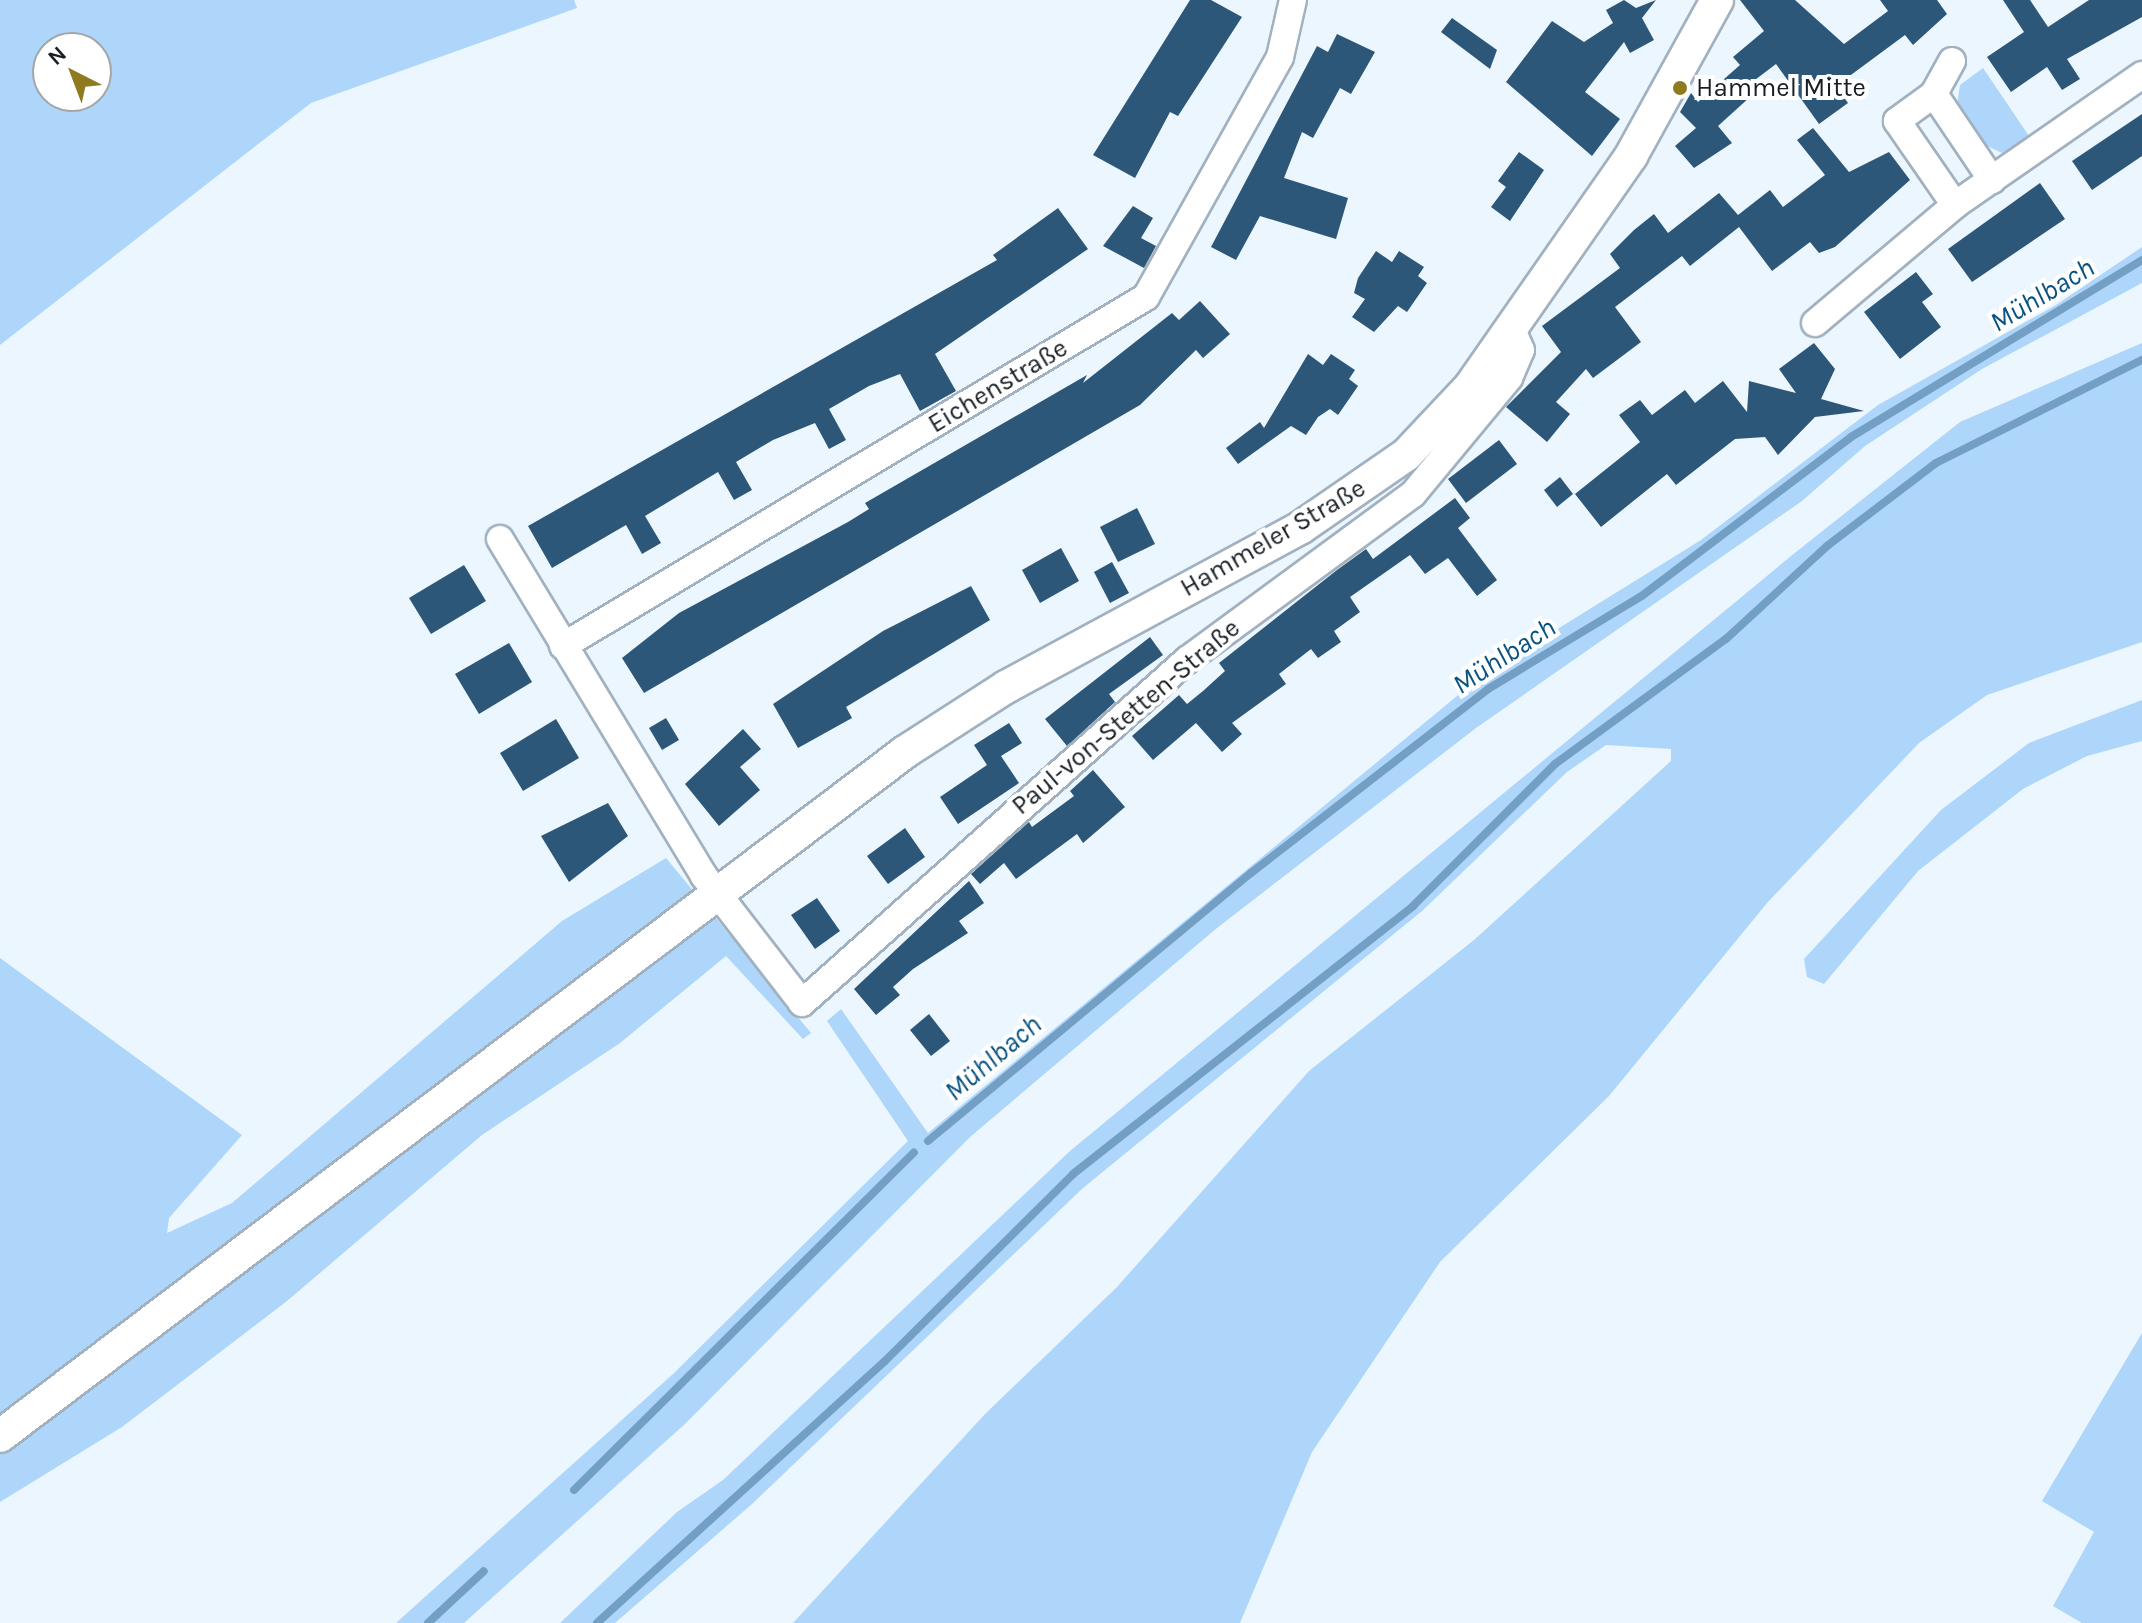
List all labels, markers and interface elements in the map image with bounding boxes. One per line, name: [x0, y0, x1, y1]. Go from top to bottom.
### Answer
north arrow: [32, 32, 112, 112]
text: N: [43, 41, 72, 71]
place label: Hammel Mitte: [1696, 72, 1866, 104]
marker: Hammel Mitte: [1671, 79, 1689, 97]
water label: Mühlbach: [1984, 251, 2100, 339]
street label: Eichenstraße: [923, 332, 1073, 440]
street label: Hammeler Straße: [1175, 472, 1371, 604]
water label: Mühlbach: [1446, 610, 1562, 702]
street label: Paul-von-Stetten-Straße: [1006, 613, 1246, 821]
water label: Mühlbach: [938, 1008, 1048, 1108]

